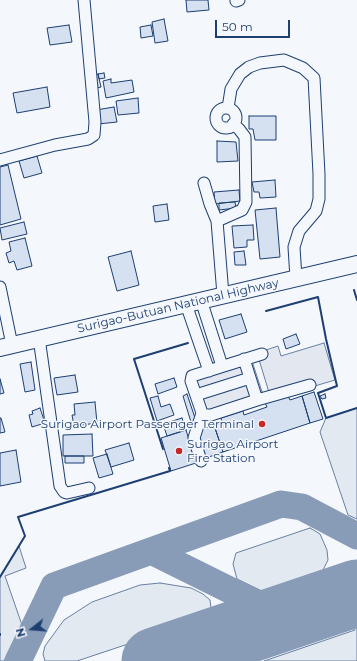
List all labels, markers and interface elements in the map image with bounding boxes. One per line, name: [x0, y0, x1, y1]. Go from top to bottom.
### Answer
scale bar: [217, 12, 292, 38]
text: 50 m: [222, 19, 253, 34]
street label: Surigao-Butuan National Highway: [76, 276, 280, 336]
place label: Surigao Airport Passenger Terminal: [41, 417, 254, 431]
marker: Surigao Airport Passenger Terminal: [257, 419, 267, 429]
place label: Surigao Airport Fire Station: [187, 437, 278, 465]
marker: Surigao Airport Fire Station: [174, 446, 184, 456]
north arrow: [12, 609, 52, 649]
text: N: [13, 626, 29, 639]

